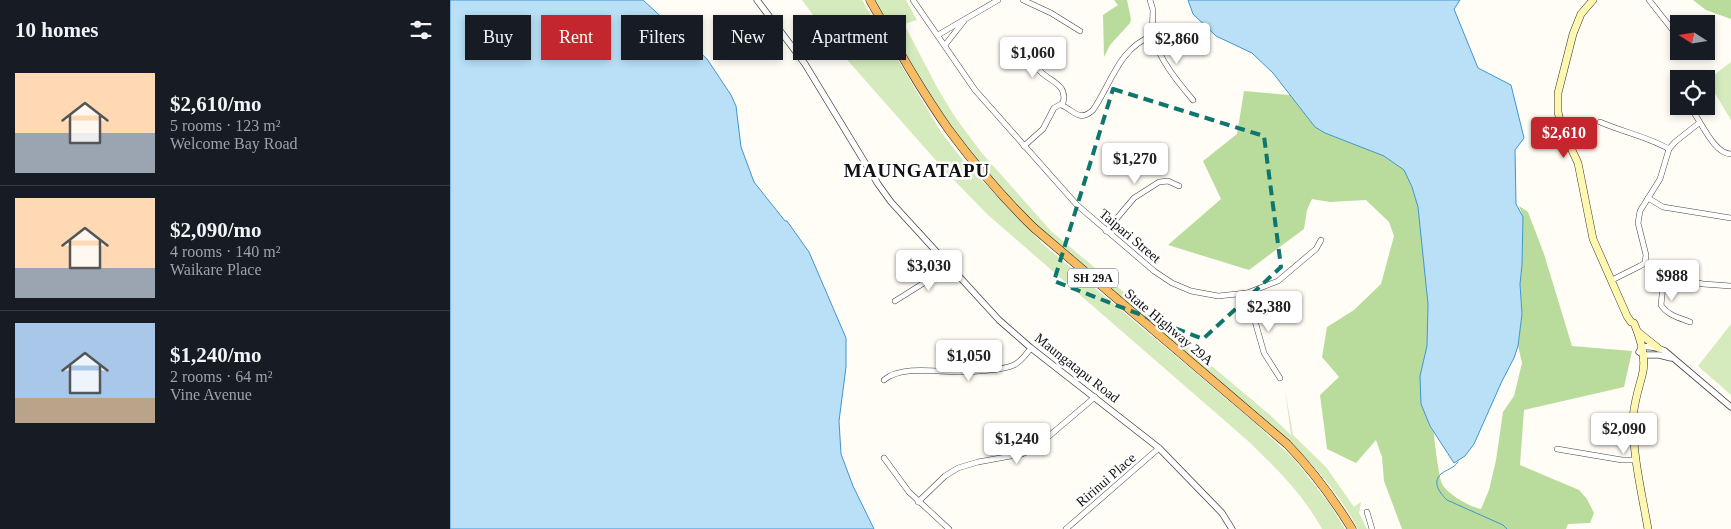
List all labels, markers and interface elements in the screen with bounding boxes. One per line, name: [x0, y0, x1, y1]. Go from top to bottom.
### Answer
chip: Buy: [465, 15, 531, 60]
chip: Rent: [541, 15, 611, 60]
chip: Filters: [621, 15, 703, 60]
chip: New: [713, 15, 783, 60]
chip: Apartment: [793, 15, 906, 60]
north arrow: [1670, 15, 1715, 60]
map controls: [1670, 15, 1715, 115]
icon: filters: [407, 16, 435, 44]
text: 10 homes: [15, 18, 98, 42]
pin: $2,860: [1136, 22, 1218, 65]
text: $2,860: [1155, 30, 1199, 47]
pin: $1,060: [992, 36, 1074, 79]
text: $1,060: [1011, 44, 1055, 61]
button: locate: [1670, 70, 1715, 115]
text: $2,610/mo: [170, 92, 262, 116]
icon: home: [55, 93, 115, 153]
pin: $2,610: [1523, 116, 1605, 159]
text: 5 rooms · 123 m²: [170, 117, 281, 134]
text: $2,610: [1542, 124, 1586, 141]
text: Welcome Bay Road: [170, 135, 298, 152]
pin: $1,270: [1094, 142, 1176, 185]
text: $1,270: [1113, 150, 1157, 167]
district label: MAUNGATAPU: [844, 160, 990, 181]
street label: Taipari Street: [1096, 206, 1164, 266]
icon: home: [55, 218, 115, 278]
text: $2,090/mo: [170, 218, 262, 242]
text: 4 rooms · 140 m²: [170, 243, 281, 260]
pin: $3,030: [888, 250, 970, 292]
text: $3,030: [907, 257, 951, 274]
pin: $988: [1642, 260, 1702, 302]
text: Waikare Place: [170, 261, 262, 278]
text: $988: [1656, 267, 1688, 284]
road number: SH 29A: [1068, 268, 1118, 288]
street label: State Highway 29A: [1122, 286, 1217, 369]
pin: $2,380: [1228, 290, 1310, 333]
text: $2,380: [1247, 298, 1291, 315]
street label: Maungatapu Road: [1032, 330, 1122, 406]
pin: $1,050: [928, 340, 1010, 382]
icon: home: [55, 343, 115, 403]
text: $1,240/mo: [170, 343, 262, 367]
text: $1,050: [947, 347, 991, 364]
text: 2 rooms · 64 m²: [170, 368, 273, 385]
text: Vine Avenue: [170, 386, 252, 403]
pin: $2,090: [1583, 412, 1665, 455]
text: $2,090: [1602, 420, 1646, 437]
pin: $1,240: [976, 422, 1058, 465]
text: $1,240: [995, 430, 1039, 447]
street label: Ririnui Place: [1073, 450, 1139, 510]

